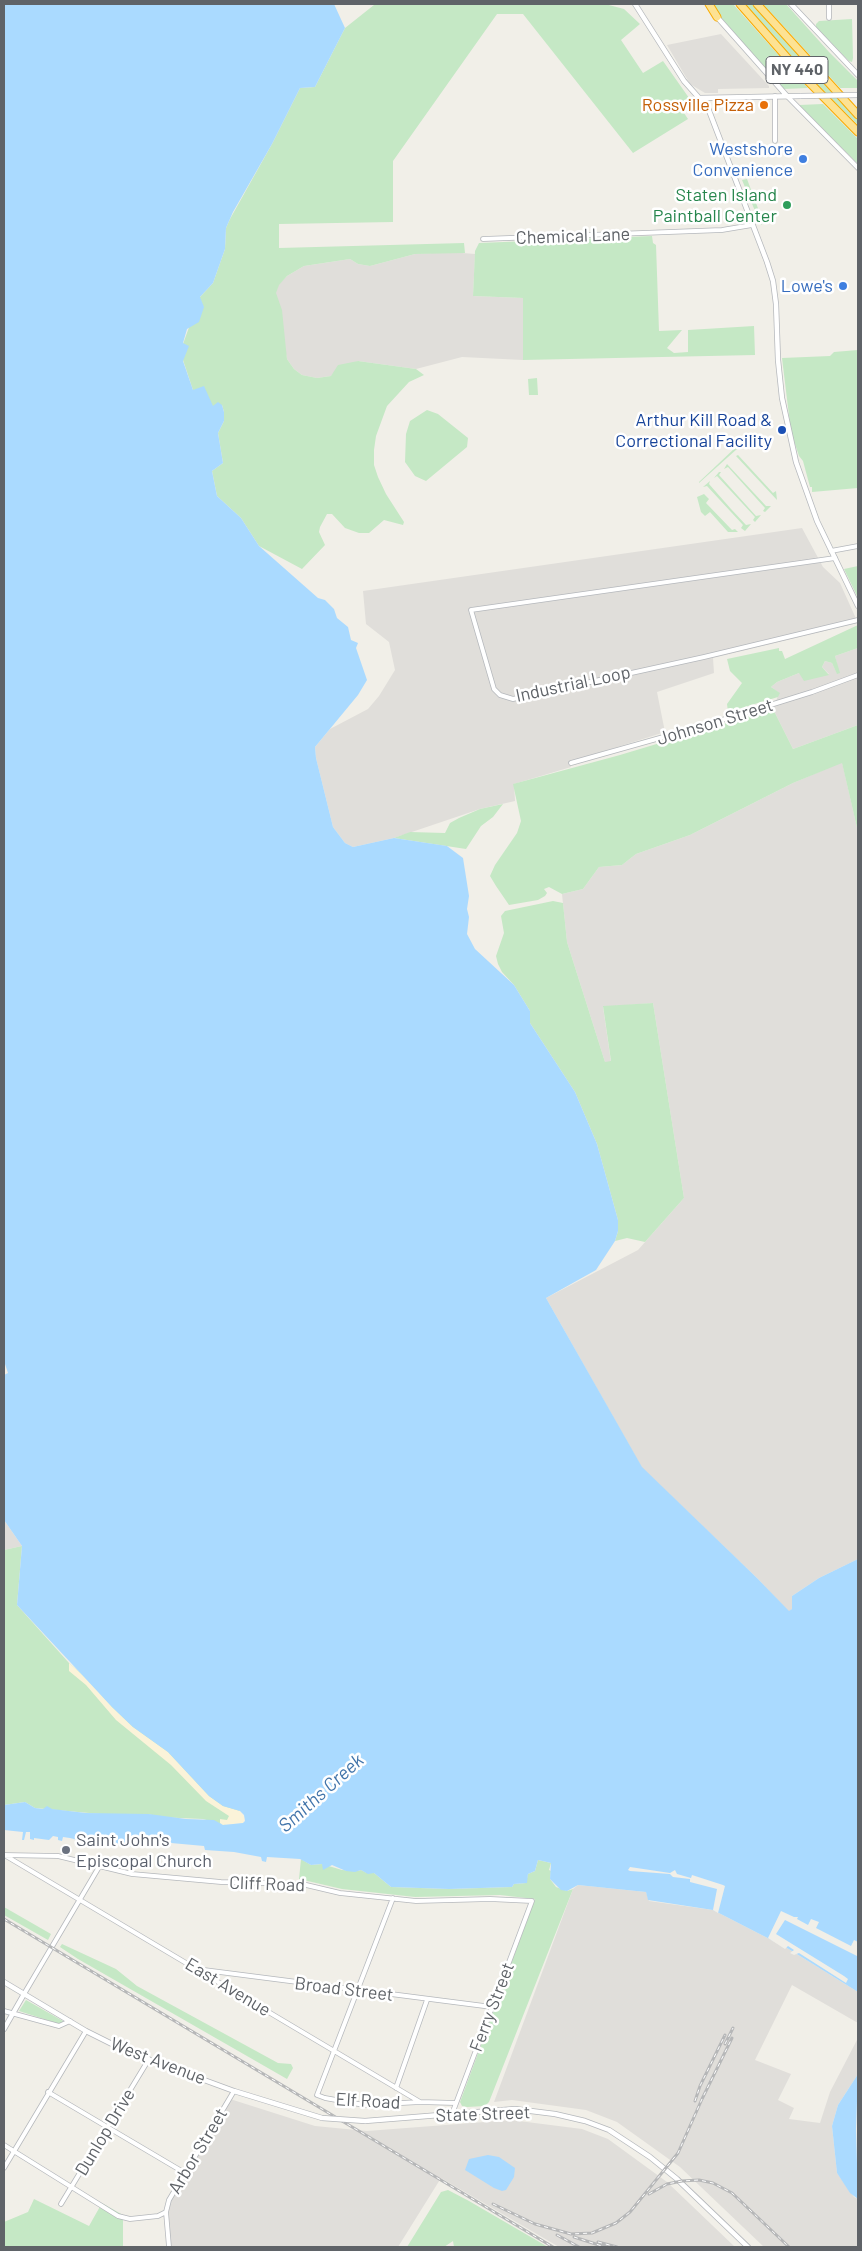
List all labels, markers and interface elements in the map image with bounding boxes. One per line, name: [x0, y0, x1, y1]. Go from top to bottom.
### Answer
road number: NY 440: [766, 56, 828, 84]
place label: Rossville Pizza: [642, 94, 754, 116]
marker: Rossville Pizza: [758, 99, 770, 111]
place label: Westshore Convenience: [693, 138, 793, 180]
marker: Westshore Convenience: [797, 153, 809, 165]
place label: Staten Island Paintball Center: [653, 184, 777, 226]
marker: Staten Island Paintball Center: [781, 199, 793, 211]
street label: Chemical Lane: [515, 223, 631, 249]
place label: Lowe's: [781, 275, 833, 297]
marker: Lowe's: [837, 280, 849, 292]
place label: Arthur Kill Road & Correctional Facility: [615, 409, 772, 452]
marker: Arthur Kill Road & Correctional Facility: [776, 424, 788, 436]
street label: Industrial Loop: [514, 661, 632, 707]
street label: Johnson Street: [654, 694, 776, 750]
water label: Smiths Creek: [274, 1749, 368, 1837]
place label: Saint John's Episcopal Church: [76, 1829, 212, 1872]
marker: Saint John's Episcopal Church: [60, 1844, 72, 1856]
street label: Cliff Road: [229, 1872, 305, 1896]
street label: East Avenue: [181, 1953, 275, 2021]
street label: Ferry Street: [465, 1959, 519, 2055]
street label: Broad Street: [293, 1972, 395, 2006]
street label: West Avenue: [107, 2033, 209, 2089]
street label: Dunlop Drive: [71, 2085, 139, 2179]
street label: Elf Road: [335, 2089, 401, 2113]
street label: State Street: [435, 2102, 531, 2126]
street label: Arbor Street: [164, 2104, 232, 2198]

